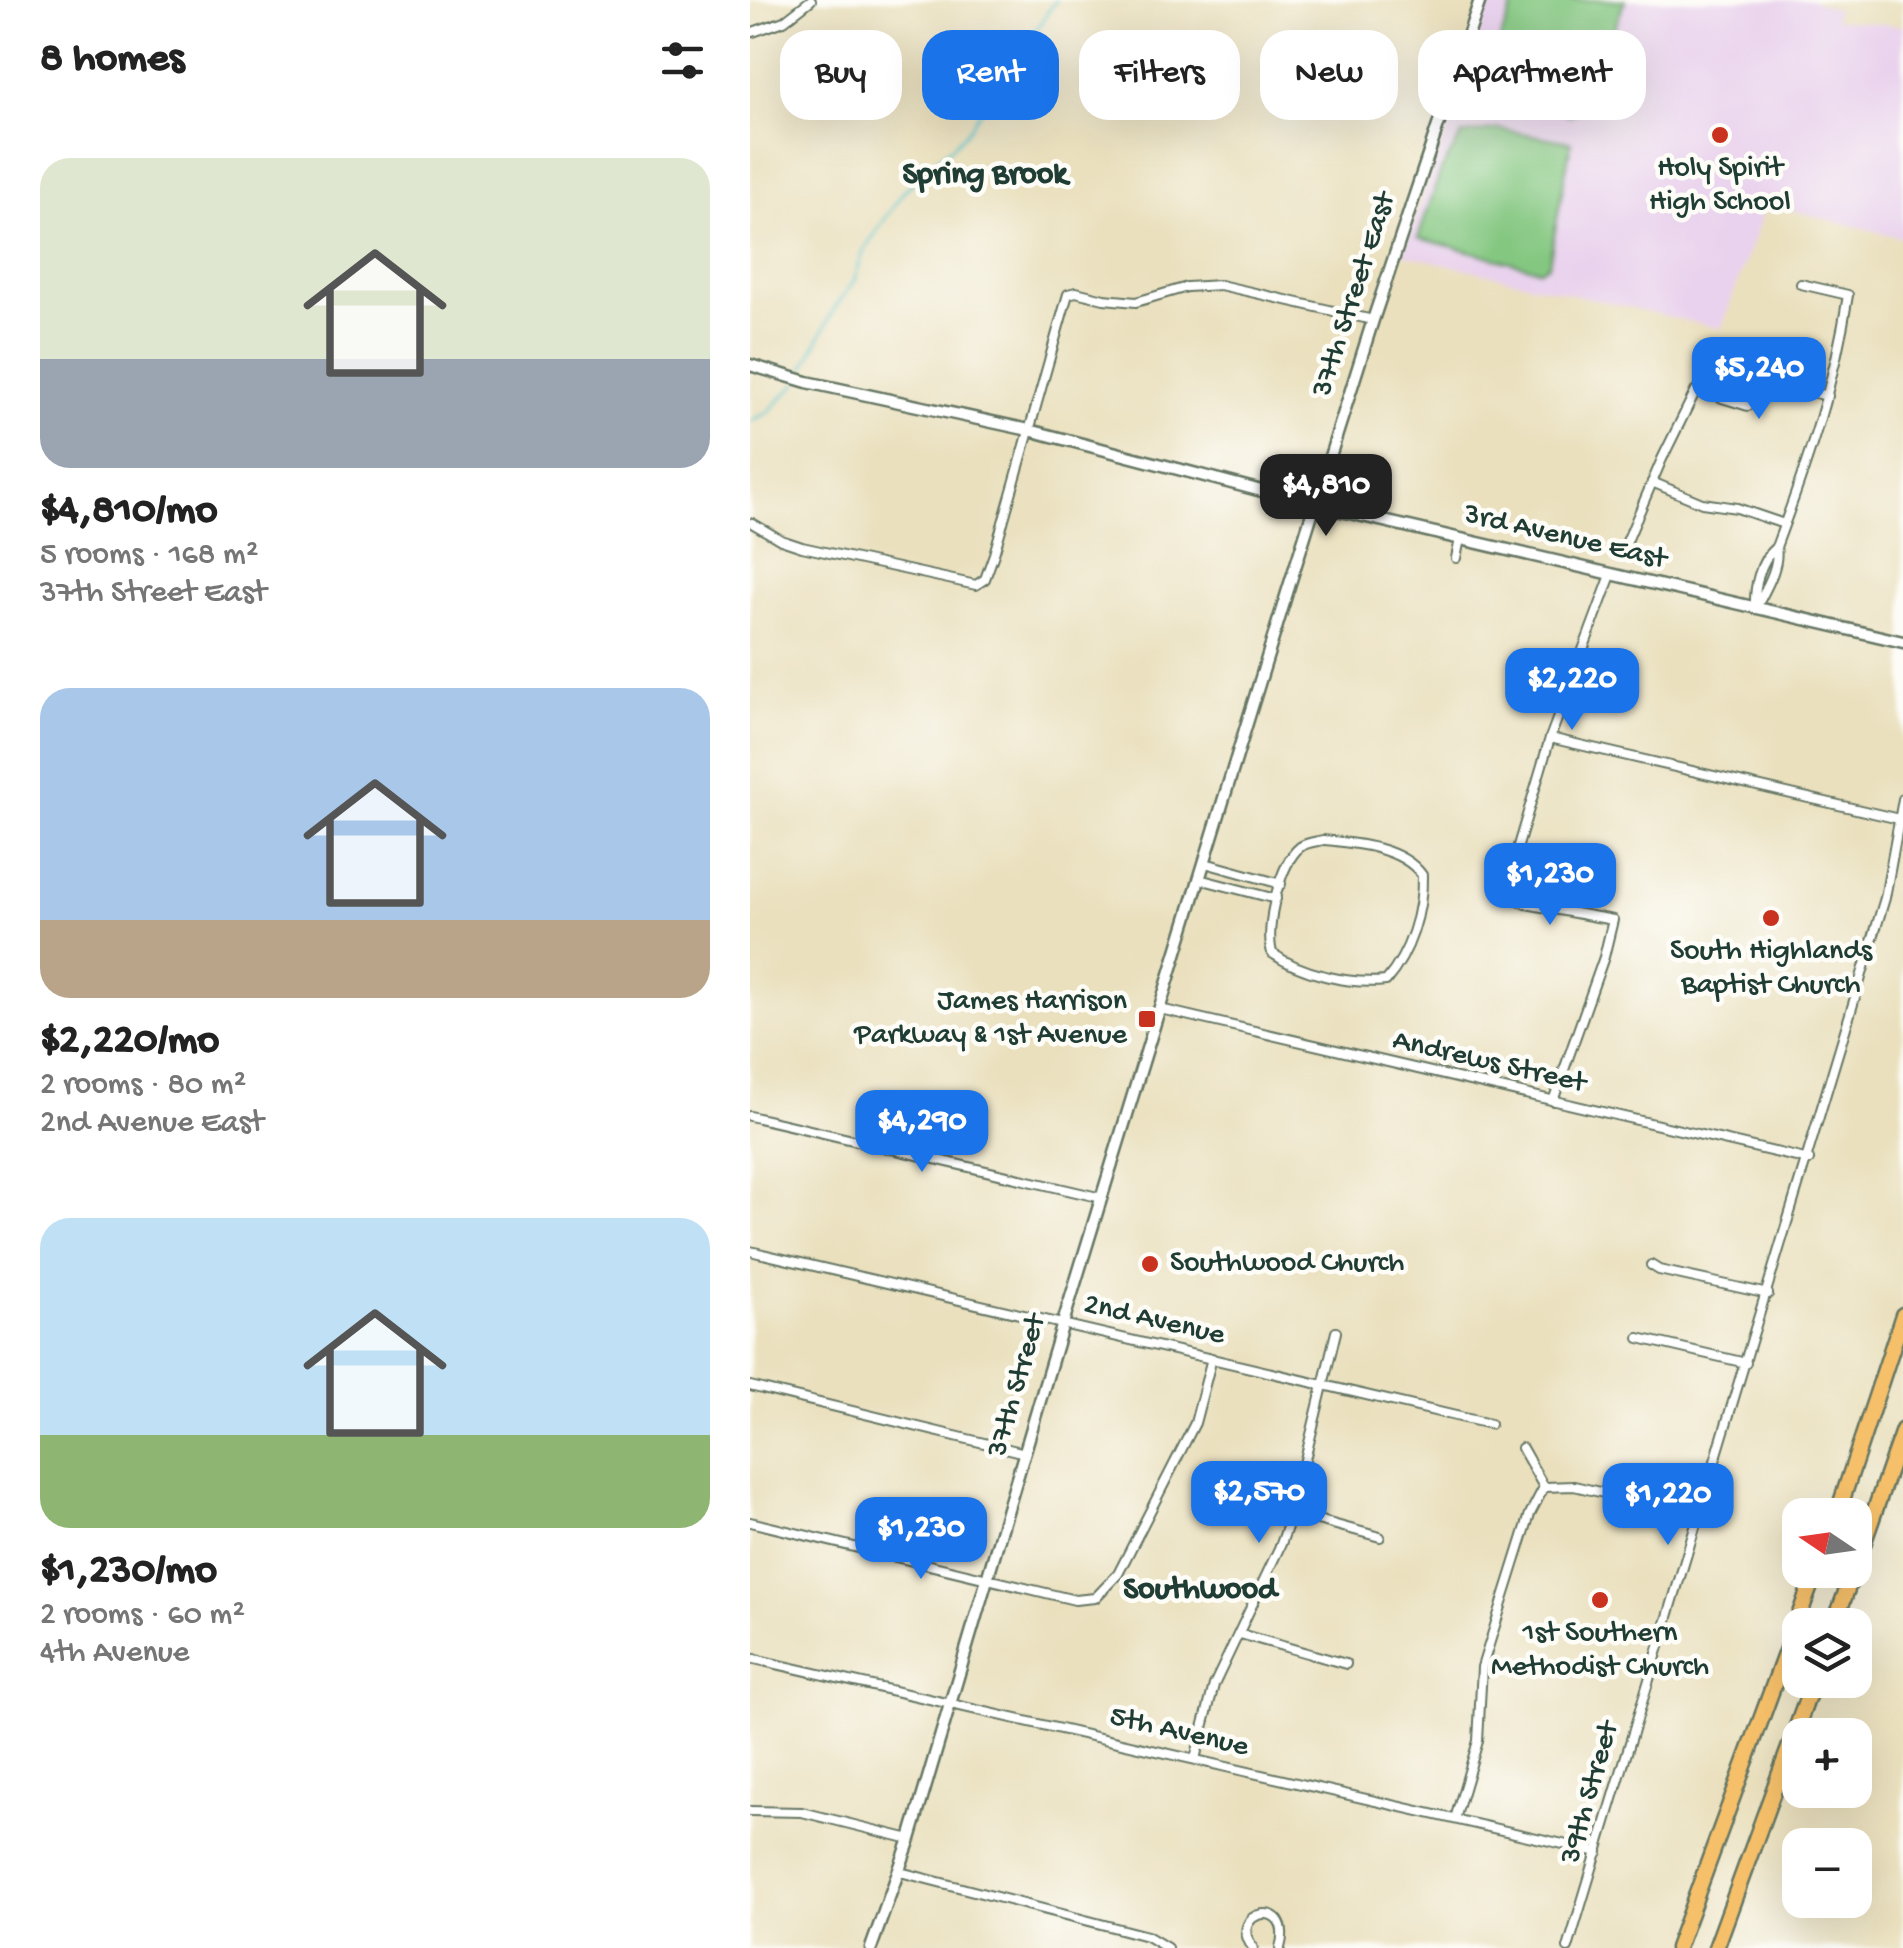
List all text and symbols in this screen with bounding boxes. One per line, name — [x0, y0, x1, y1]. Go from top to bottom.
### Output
chip: Buy — [780, 30, 902, 120]
chip: Rent — [922, 30, 1059, 120]
chip: Filters — [1079, 30, 1240, 120]
chip: New — [1260, 30, 1398, 120]
chip: Apartment — [1418, 30, 1646, 120]
icon: filters — [655, 33, 710, 88]
text: 8 homes — [40, 36, 184, 85]
marker: Holy Spirit High School — [1709, 124, 1731, 146]
place label: Holy Spirit High School — [1649, 152, 1791, 221]
district label: Spring Brook — [902, 157, 1071, 195]
street label: 37th Street East — [1305, 186, 1405, 402]
icon: home — [285, 223, 465, 403]
pin: $5,240 — [1678, 337, 1840, 422]
text: $5,240 — [1714, 350, 1804, 388]
pin: $4,810 — [1245, 454, 1407, 539]
text: $4,810 — [1282, 467, 1370, 505]
text: $4,810/mo — [40, 488, 217, 537]
street label: 3rd Avenue East — [1459, 497, 1672, 579]
text: 5 rooms · 168 m² — [40, 537, 258, 575]
text: 37th Street East — [40, 575, 267, 613]
pin: $2,220 — [1491, 648, 1653, 733]
text: $2,220 — [1527, 661, 1617, 699]
icon: home — [285, 753, 465, 933]
pin: $1,230 — [1469, 843, 1631, 928]
text: $1,230 — [1506, 856, 1594, 894]
marker: South Highlands Baptist Church — [1760, 907, 1782, 929]
place label: South Highlands Baptist Church — [1670, 935, 1873, 1004]
place label: James Harrison Parkway & 1st Avenue — [853, 985, 1128, 1054]
marker: James Harrison Parkway & 1st Avenue — [1136, 1008, 1158, 1030]
text: $2,220/mo — [40, 1018, 219, 1067]
street label: Andrews Street — [1389, 1024, 1592, 1103]
text: 2 rooms · 80 m² — [40, 1067, 246, 1105]
pin: $4,290 — [841, 1090, 1003, 1175]
text: $4,290 — [877, 1103, 967, 1141]
text: 2nd Avenue East — [40, 1105, 264, 1143]
place label: Southwood Church — [1170, 1247, 1404, 1282]
marker: Southwood Church — [1139, 1253, 1161, 1275]
icon: home — [285, 1283, 465, 1463]
street label: 2nd Avenue — [1080, 1288, 1229, 1354]
street label: 37th Street — [981, 1308, 1056, 1462]
pin: $2,570 — [1178, 1461, 1340, 1546]
pin: $1,220 — [1587, 1463, 1749, 1548]
text: $2,570 — [1213, 1474, 1305, 1512]
text: $1,220 — [1625, 1476, 1711, 1514]
pin: $1,230 — [840, 1497, 1002, 1582]
north arrow — [1782, 1498, 1872, 1588]
map controls — [1782, 1498, 1872, 1918]
text: $1,230 — [877, 1510, 965, 1548]
text: $1,230/mo — [40, 1548, 217, 1597]
district label: Southwood — [1123, 1572, 1280, 1610]
marker: 1st Southern Methodist Church — [1589, 1589, 1611, 1611]
text: 2 rooms · 60 m² — [40, 1597, 245, 1635]
button: layers — [1782, 1608, 1872, 1698]
place label: 1st Southern Methodist Church — [1491, 1617, 1709, 1686]
text: 4th Avenue — [40, 1635, 189, 1673]
street label: 5th Avenue — [1106, 1700, 1252, 1766]
street label: 39th Street — [1554, 1715, 1629, 1869]
button: + — [1782, 1718, 1872, 1808]
button: − — [1782, 1828, 1872, 1918]

